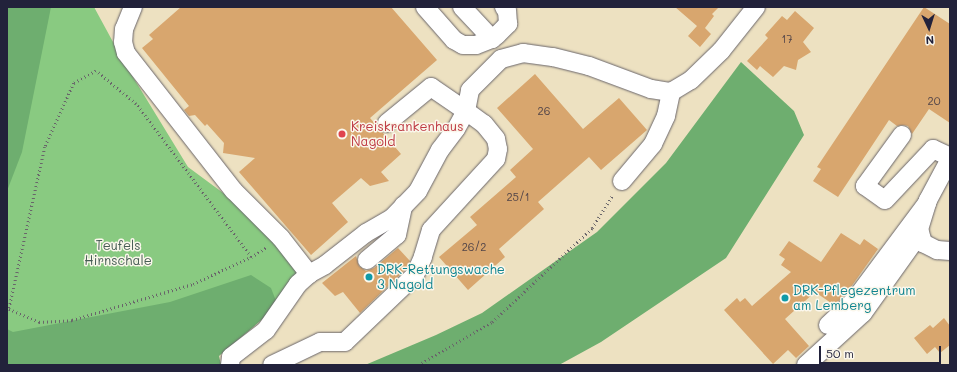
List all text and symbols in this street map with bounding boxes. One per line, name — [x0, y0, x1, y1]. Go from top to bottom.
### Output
north arrow — [909, 8, 949, 48]
house number: 17 — [781, 32, 793, 46]
text: N — [925, 33, 935, 48]
house number: 20 — [928, 94, 940, 108]
house number: 26 — [538, 104, 550, 118]
place label: Kreiskrankenhaus Nagold — [351, 119, 464, 150]
marker: Kreiskrankenhaus Nagold — [336, 128, 348, 140]
house number: 25/1 — [506, 190, 530, 204]
park label: Teufels Hirnschale — [84, 238, 152, 269]
house number: 26/2 — [462, 240, 486, 254]
place label: DRK-Rettungswache 3 Nagold — [377, 262, 505, 293]
marker: DRK-Rettungswache 3 Nagold — [364, 272, 374, 282]
place label: DRK-Pflegezentrum am Lemberg — [793, 283, 916, 314]
marker: DRK-Pflegezentrum am Lemberg — [780, 293, 790, 303]
scale bar — [821, 338, 943, 364]
text: 50 m — [826, 345, 854, 361]

